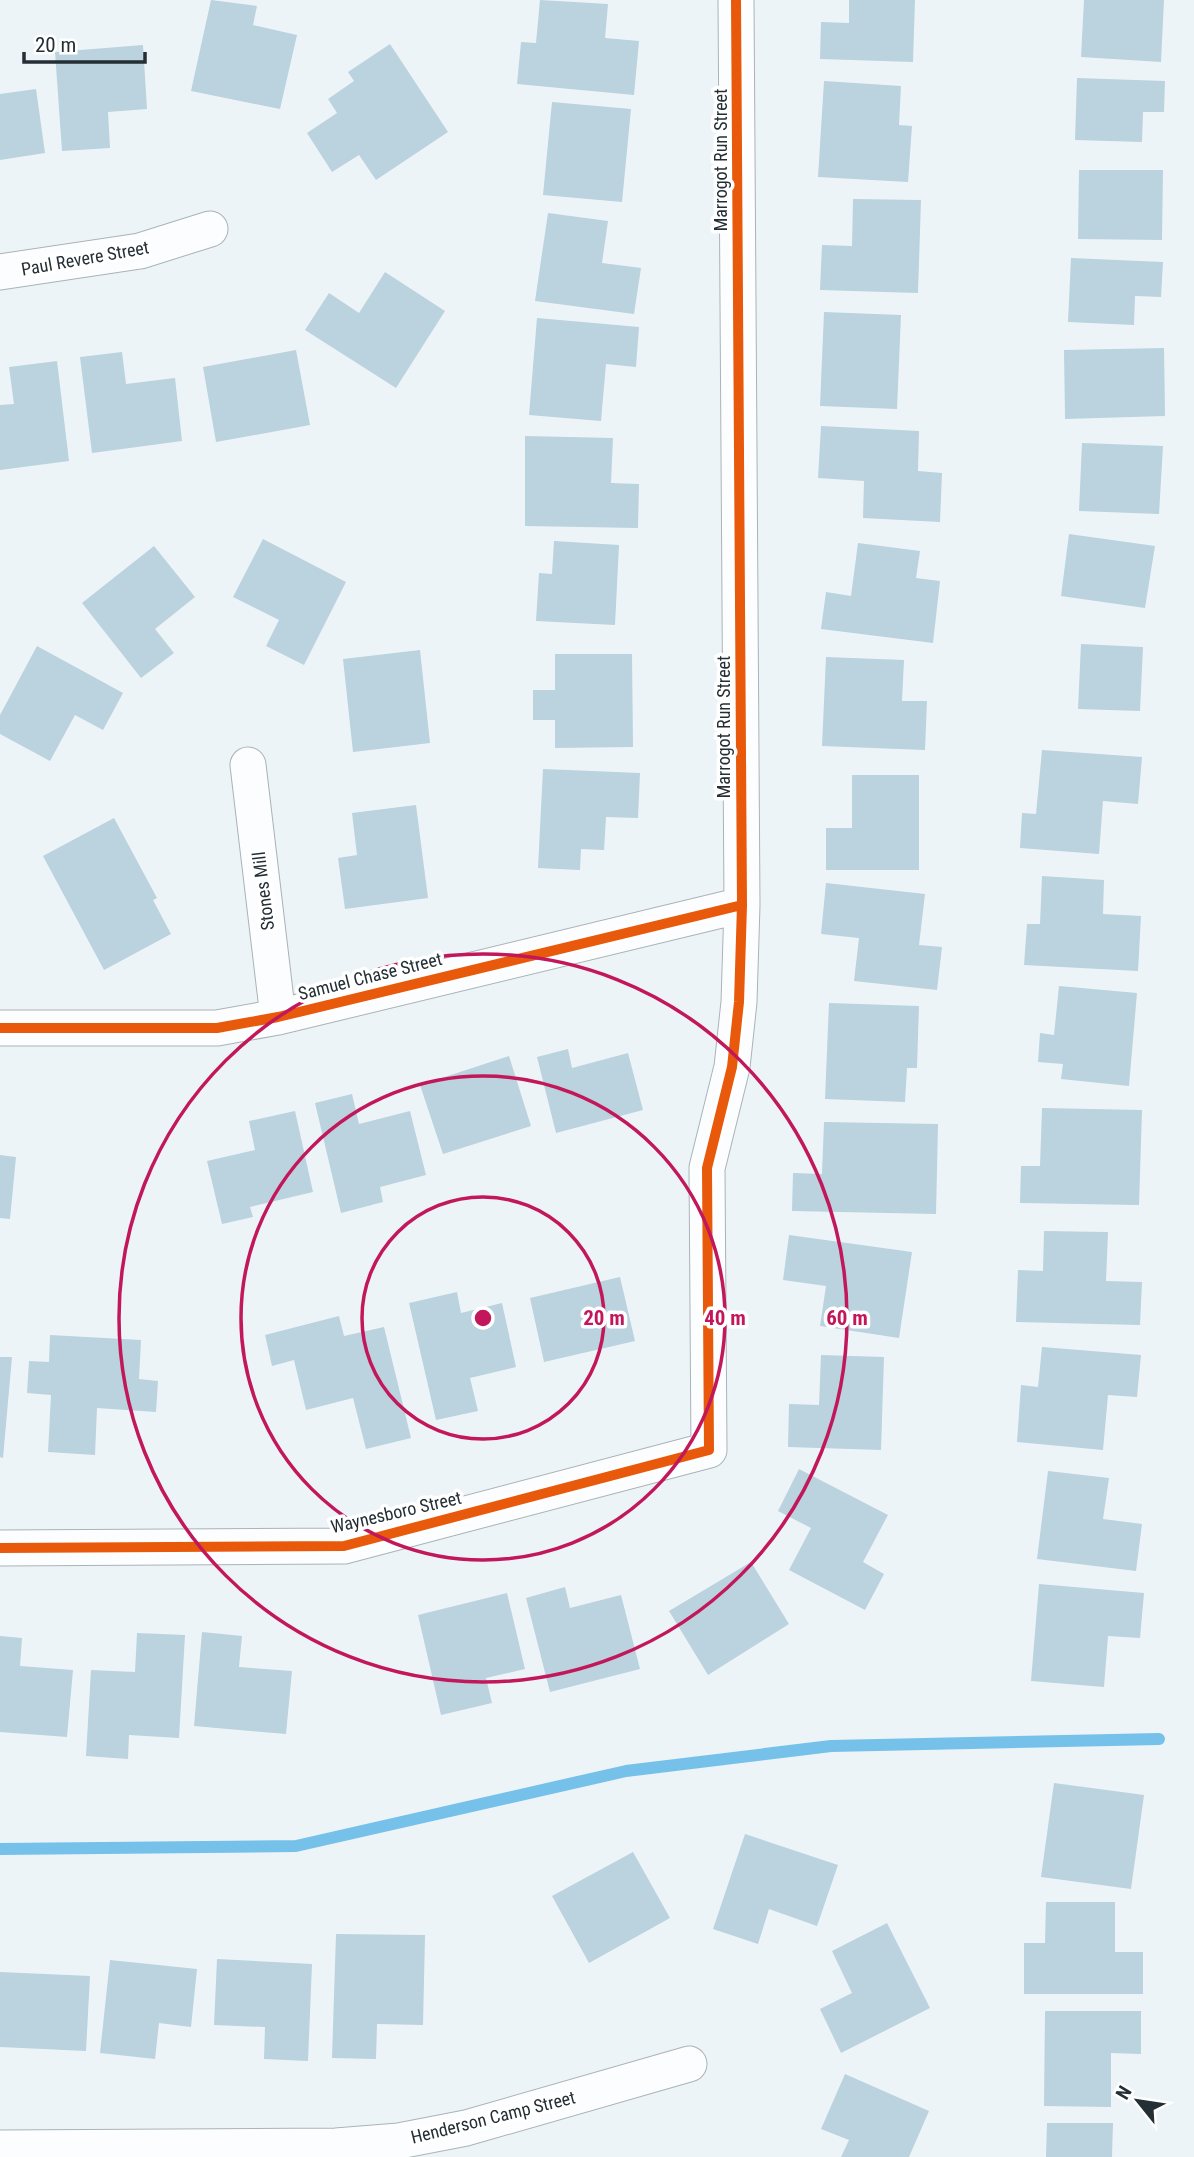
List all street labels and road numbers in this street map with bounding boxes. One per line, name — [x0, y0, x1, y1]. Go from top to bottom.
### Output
street label: Marrogot Run Street — [710, 89, 731, 231]
street label: Paul Revere Street — [19, 236, 151, 280]
street label: Marrogot Run Street — [713, 656, 734, 798]
street label: Stones Mill — [248, 851, 278, 931]
street label: Samuel Chase Street — [296, 948, 444, 1004]
street label: Waynesboro Street — [329, 1487, 463, 1537]
street label: Henderson Camp Street — [409, 2086, 577, 2148]

